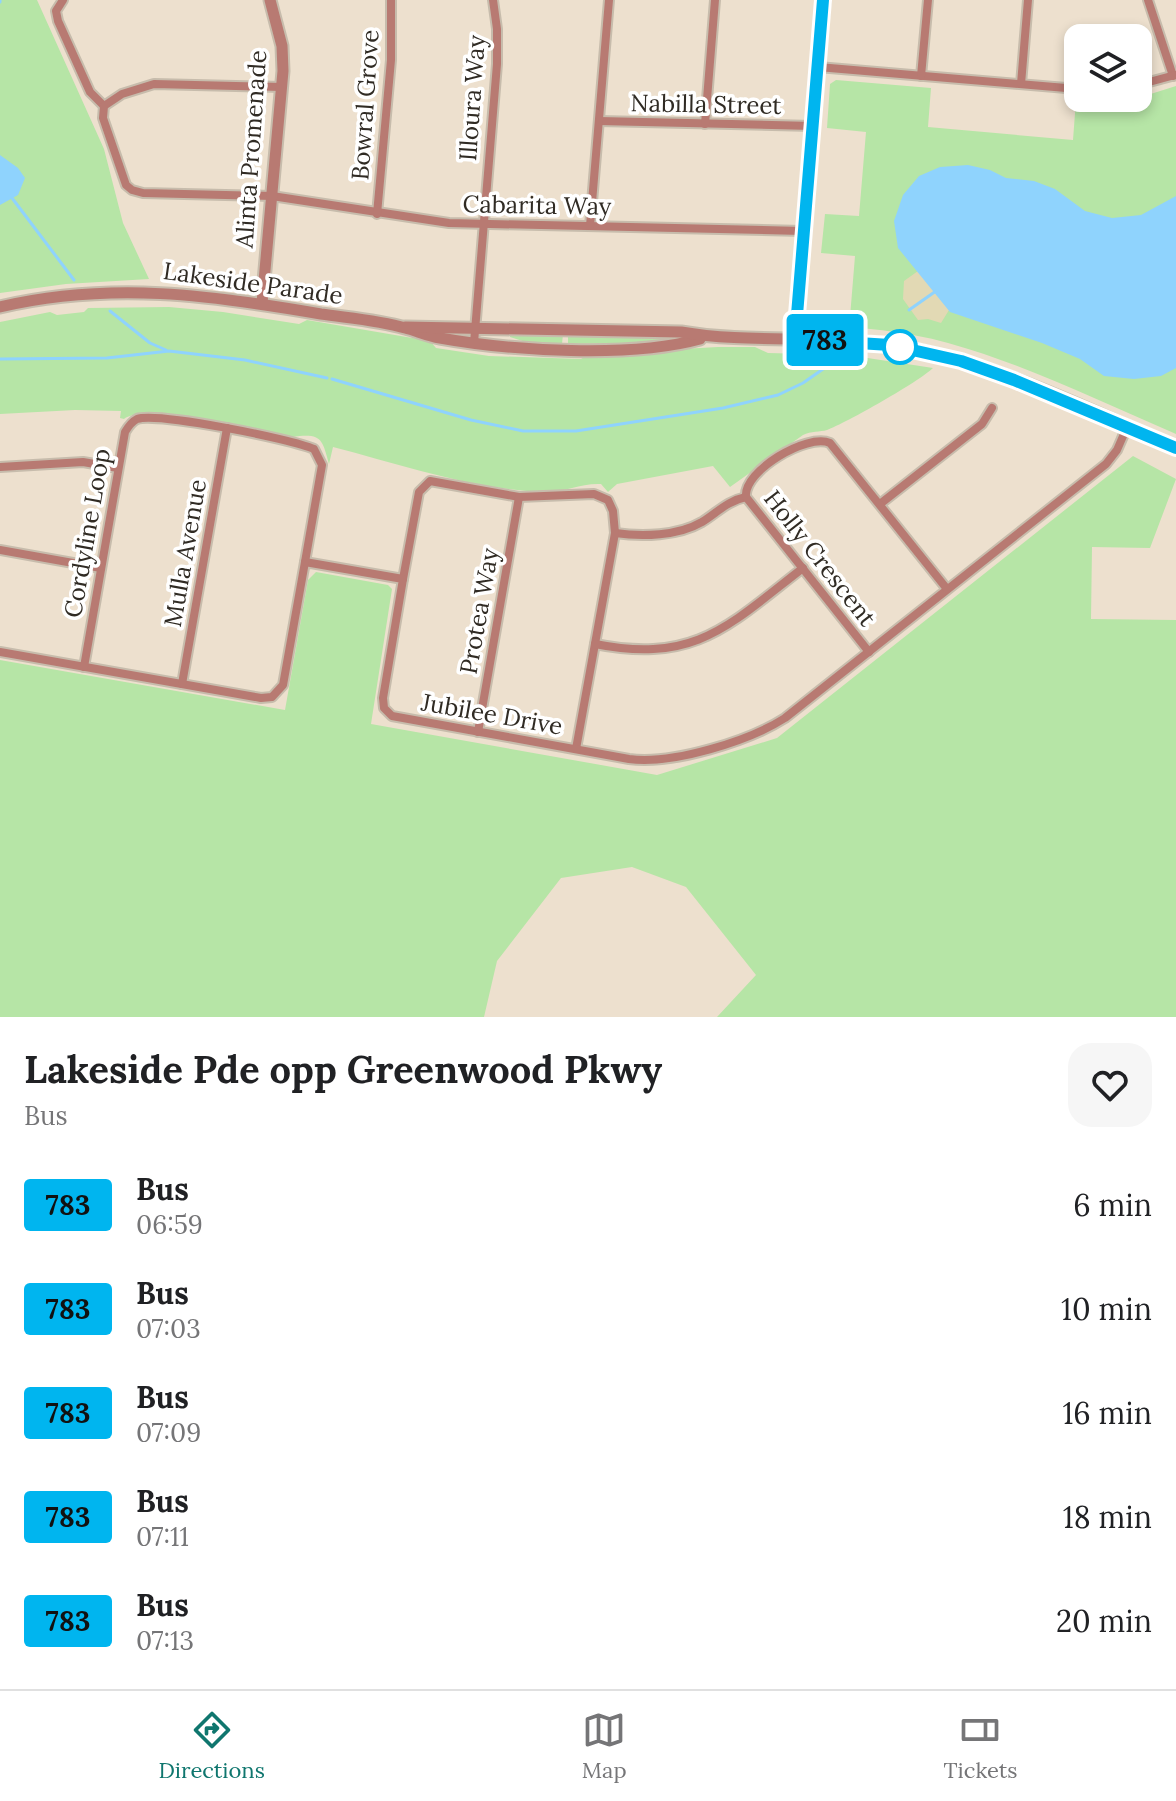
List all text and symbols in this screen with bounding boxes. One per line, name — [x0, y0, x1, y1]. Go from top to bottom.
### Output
map controls — [1064, 24, 1152, 112]
button: layers — [1064, 24, 1152, 112]
street label: Bowral Grove — [344, 29, 386, 181]
street label: Illoura Way — [452, 34, 492, 162]
street label: Alinta Promenade — [229, 49, 273, 250]
street label: Nabilla Street — [630, 87, 782, 121]
street label: Cabarita Way — [462, 188, 612, 222]
street label: Lakeside Parade — [161, 255, 345, 311]
line badge: 783 — [779, 314, 871, 366]
text: 783 — [803, 322, 847, 358]
unlabelled marker — [883, 330, 917, 364]
street label: Cordyline Loop — [57, 446, 117, 620]
street label: Mulla Avenue — [157, 477, 213, 629]
street label: Holly Crescent — [757, 484, 883, 633]
street label: Protea Way — [453, 545, 505, 676]
street label: Jubilee Drive — [418, 686, 565, 742]
button: heart — [1068, 1043, 1152, 1127]
text: Lakeside Pde opp Greenwood Pkwy — [24, 1045, 662, 1093]
text: Bus — [24, 1099, 68, 1132]
text: Bus — [136, 1170, 189, 1208]
text: 6 min — [1073, 1186, 1152, 1224]
text: 783 — [46, 1187, 90, 1223]
text: 06:59 — [136, 1208, 203, 1241]
text: Bus — [136, 1274, 189, 1312]
text: 10 min — [1061, 1290, 1152, 1328]
text: 783 — [46, 1291, 90, 1327]
text: 07:03 — [136, 1312, 201, 1345]
text: Bus — [136, 1378, 189, 1416]
text: 16 min — [1062, 1394, 1152, 1432]
text: 783 — [46, 1395, 90, 1431]
text: 07:09 — [136, 1416, 201, 1449]
text: Bus — [136, 1482, 189, 1520]
text: 18 min — [1063, 1498, 1152, 1536]
text: 783 — [46, 1499, 90, 1535]
text: 07:11 — [136, 1520, 189, 1553]
text: Bus — [136, 1586, 189, 1624]
text: 20 min — [1056, 1602, 1152, 1640]
text: 783 — [46, 1603, 90, 1639]
text: 07:13 — [136, 1624, 194, 1657]
tab: Directions — [158, 1708, 265, 1784]
tab: Map — [582, 1708, 627, 1784]
tab: Tickets — [943, 1708, 1018, 1784]

